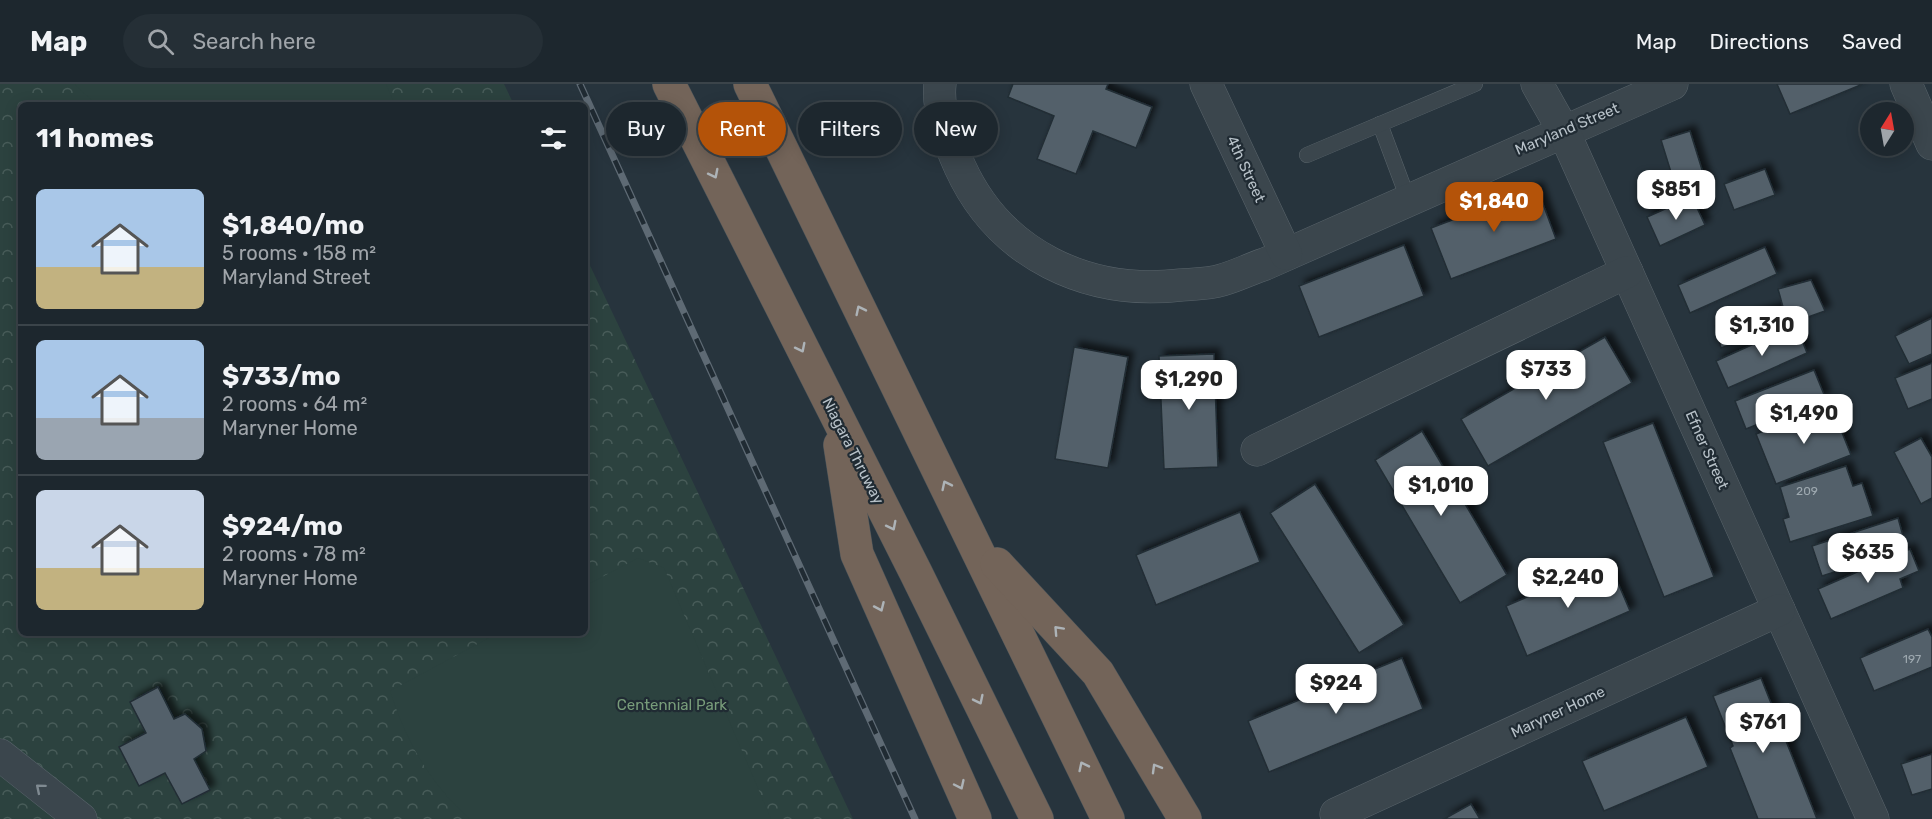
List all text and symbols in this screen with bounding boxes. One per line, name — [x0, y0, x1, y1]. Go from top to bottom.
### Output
search box — [123, 14, 543, 68]
text: Map — [30, 25, 87, 58]
icon: search — [144, 25, 177, 58]
text: Search here — [192, 28, 316, 55]
text: Map — [1636, 29, 1677, 54]
text: Directions — [1710, 29, 1809, 54]
text: Saved — [1842, 29, 1902, 54]
street label: Maryland Street — [1512, 99, 1622, 159]
chip: Buy — [606, 102, 686, 156]
chip: Rent — [698, 102, 786, 156]
chip: Filters — [798, 102, 902, 156]
chip: New — [914, 102, 998, 156]
north arrow — [1860, 102, 1914, 156]
map controls — [1860, 102, 1914, 156]
icon: filters — [537, 122, 570, 155]
text: 11 homes — [36, 123, 154, 154]
street label: 4th Street — [1223, 133, 1269, 205]
one-way arrow — [706, 168, 718, 179]
pin: $851 — [1640, 170, 1712, 221]
text: $851 — [1651, 177, 1701, 201]
pin: $1,840 — [1445, 182, 1543, 233]
text: $1,840 — [1459, 189, 1529, 213]
text: $1,840/mo — [222, 210, 364, 241]
icon: home — [84, 213, 156, 285]
text: 5 rooms · 158 m² — [222, 241, 376, 265]
text: Maryland Street — [222, 265, 370, 289]
one-way arrow — [856, 305, 868, 316]
pin: $1,310 — [1713, 306, 1811, 357]
text: $1,310 — [1729, 313, 1795, 337]
one-way arrow — [794, 342, 805, 353]
pin: $733 — [1510, 350, 1582, 401]
text: $733 — [1520, 357, 1572, 381]
pin: $1,290 — [1140, 360, 1238, 411]
text: $733/mo — [222, 361, 341, 392]
icon: home — [84, 364, 156, 436]
text: $1,290 — [1155, 367, 1223, 391]
text: 2 rooms · 64 m² — [222, 392, 367, 416]
pin: $1,490 — [1755, 394, 1853, 445]
street label: Niagara Thruway — [818, 395, 888, 507]
text: $1,490 — [1770, 401, 1838, 425]
street label: Efner Street — [1682, 408, 1732, 492]
text: Maryner Home — [222, 416, 358, 440]
pin: $1,010 — [1392, 466, 1490, 517]
text: $1,010 — [1408, 473, 1474, 497]
one-way arrow — [942, 480, 954, 491]
house number: 209 — [1796, 484, 1818, 498]
text: $924/mo — [222, 511, 343, 542]
icon: home — [84, 514, 156, 586]
one-way arrow — [885, 520, 896, 530]
pin: $635 — [1832, 533, 1904, 584]
text: $635 — [1842, 540, 1894, 564]
text: 2 rooms · 78 m² — [222, 542, 366, 566]
pin: $2,240 — [1519, 558, 1617, 609]
text: $2,240 — [1532, 565, 1604, 589]
text: Maryner Home — [222, 566, 358, 590]
one-way arrow — [873, 601, 885, 612]
one-way arrow — [1055, 627, 1066, 638]
house number: 197 — [1903, 652, 1921, 666]
pin: $924 — [1300, 664, 1372, 715]
text: $924 — [1310, 671, 1362, 695]
street label: Maryner Home — [1508, 682, 1608, 742]
one-way arrow — [971, 694, 983, 705]
park label: Centennial Park — [617, 696, 727, 714]
pin: $761 — [1727, 703, 1799, 754]
text: $761 — [1740, 710, 1786, 734]
one-way arrow — [1079, 762, 1091, 773]
one-way arrow — [1152, 764, 1164, 774]
one-way arrow — [952, 779, 964, 790]
one-way arrow — [36, 784, 47, 795]

